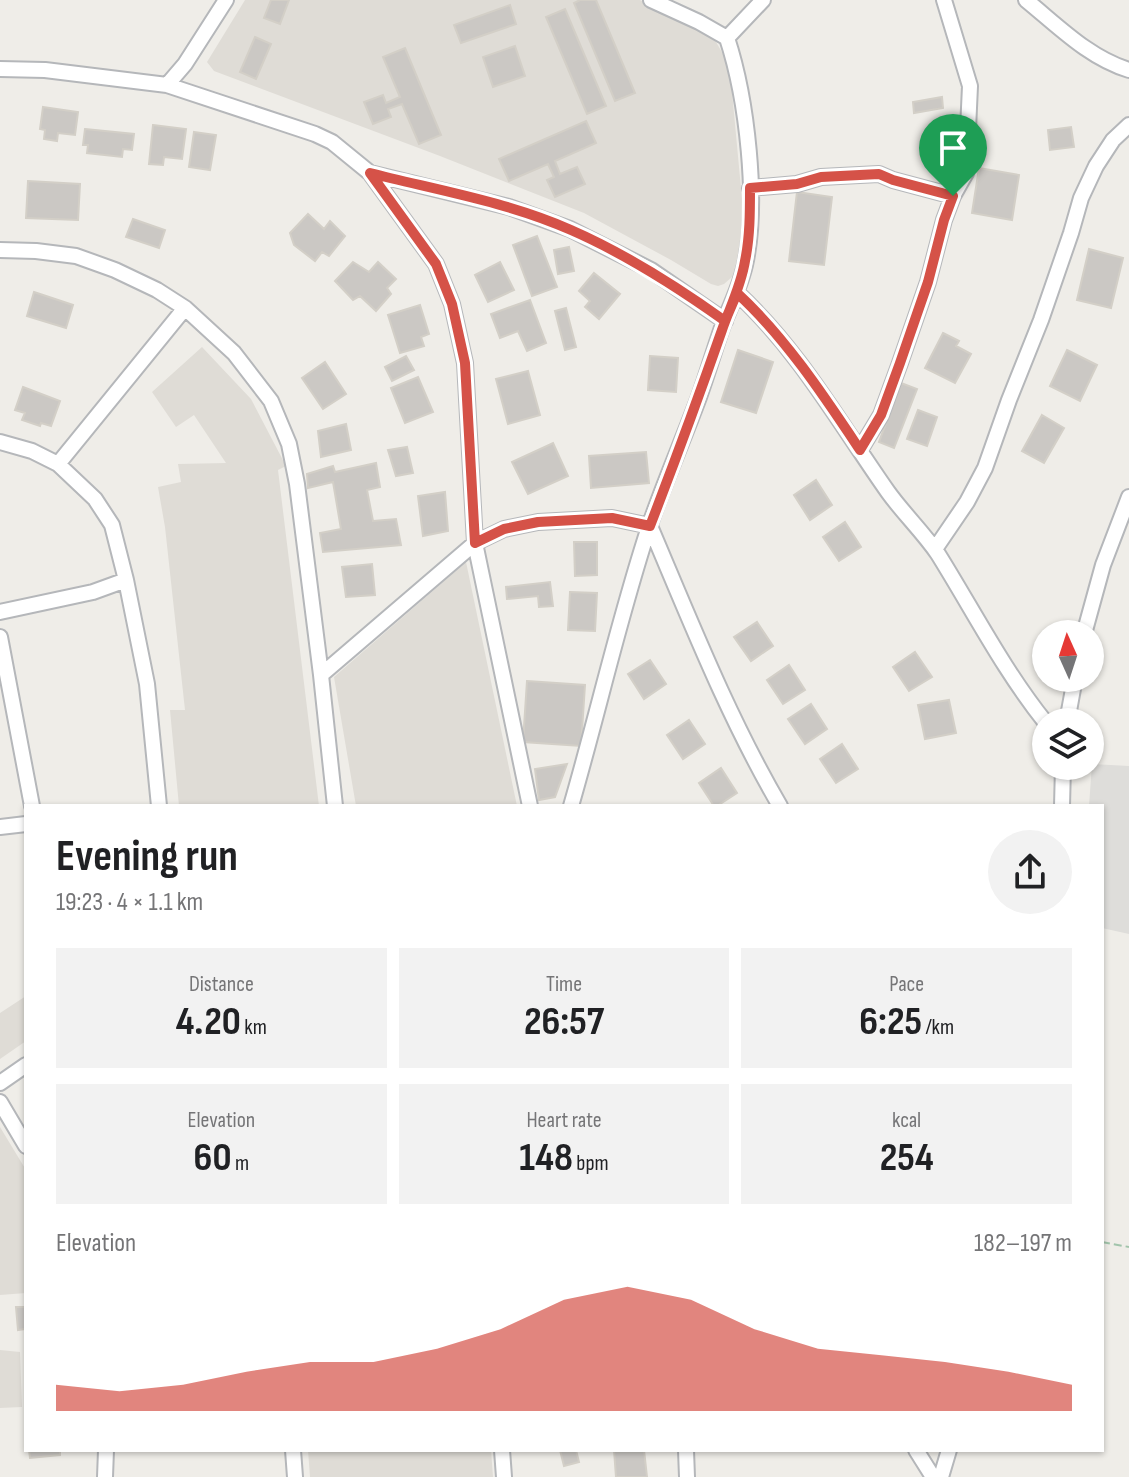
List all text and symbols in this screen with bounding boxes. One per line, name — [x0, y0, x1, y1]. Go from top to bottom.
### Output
pin — [919, 114, 987, 196]
icon: arrive — [931, 126, 975, 170]
north arrow — [1032, 620, 1104, 692]
map controls — [1032, 620, 1104, 780]
button: layers — [1032, 708, 1104, 780]
text: Evening run — [56, 830, 238, 883]
button: share — [988, 830, 1072, 914]
text: 19:23 · 4 × 1.1 km — [56, 887, 203, 918]
text: Distance — [189, 971, 254, 998]
text: Time — [546, 971, 582, 998]
text: Pace — [889, 971, 924, 998]
text: 4.20 — [176, 998, 241, 1046]
text: 26:57 — [524, 998, 604, 1046]
text: 6:25 — [859, 998, 922, 1046]
text: km — [241, 1014, 267, 1041]
text: /km — [922, 1014, 954, 1041]
text: Elevation — [187, 1107, 255, 1134]
text: Heart rate — [526, 1107, 602, 1134]
text: kcal — [892, 1107, 921, 1134]
text: 60 — [194, 1134, 231, 1182]
text: 148 — [519, 1134, 573, 1182]
text: 254 — [880, 1134, 934, 1182]
text: m — [231, 1150, 249, 1177]
text: bpm — [573, 1150, 609, 1177]
text: Elevation — [56, 1228, 136, 1259]
text: 182–197 m — [974, 1228, 1072, 1259]

